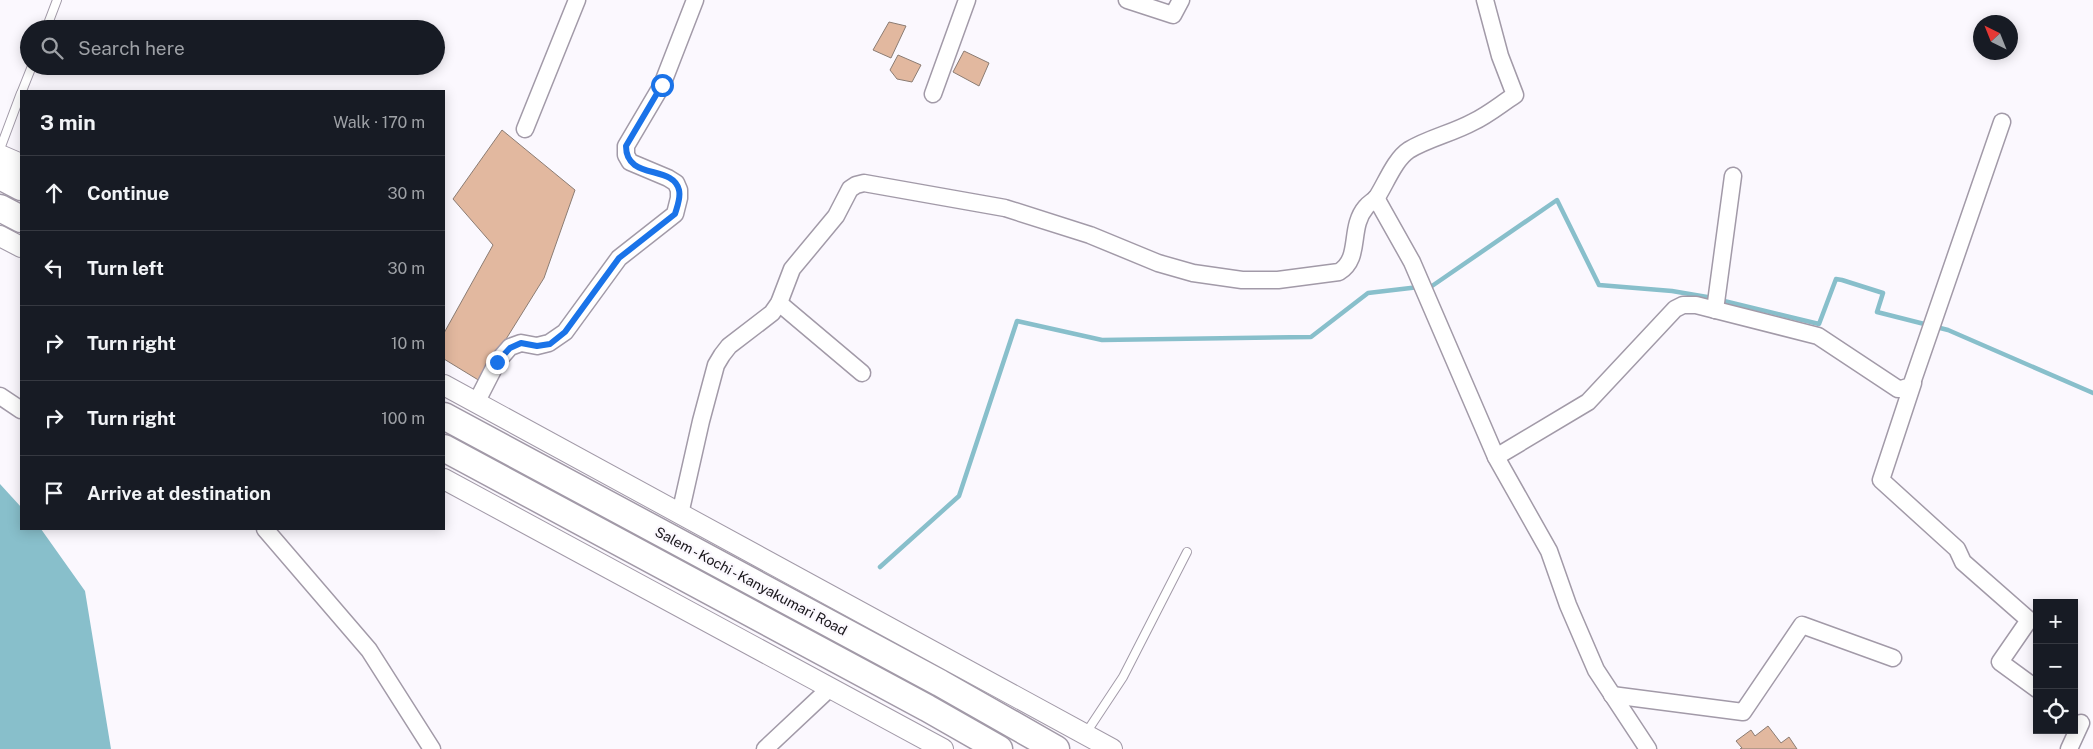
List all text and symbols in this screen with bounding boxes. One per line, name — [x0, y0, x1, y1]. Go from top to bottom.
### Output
north arrow — [1973, 15, 2018, 60]
search box — [20, 20, 445, 75]
icon: search — [38, 34, 66, 62]
text: Search here — [78, 37, 185, 59]
route start — [651, 74, 674, 97]
text: 3 min — [40, 110, 96, 135]
text: Walk · 170 m — [333, 113, 425, 132]
icon: ahead — [40, 179, 68, 207]
text: Continue — [87, 182, 169, 204]
text: 30 m — [388, 184, 425, 203]
icon: left — [40, 254, 68, 282]
text: Turn left — [87, 257, 164, 279]
text: 30 m — [388, 259, 425, 278]
icon: right — [40, 329, 68, 357]
text: Turn right — [87, 332, 176, 354]
text: 10 m — [391, 334, 425, 353]
route end — [486, 351, 509, 374]
icon: right — [40, 404, 68, 432]
text: Turn right — [87, 407, 176, 429]
text: 100 m — [381, 409, 425, 428]
icon: arrive — [40, 479, 68, 507]
text: Arrive at destination — [87, 482, 271, 504]
street label: Salem - Kochi - Kanyakumari Road — [652, 523, 850, 639]
map controls — [2033, 599, 2078, 734]
button: + — [2033, 599, 2078, 644]
button: − — [2033, 644, 2078, 689]
button: locate — [2033, 689, 2078, 734]

